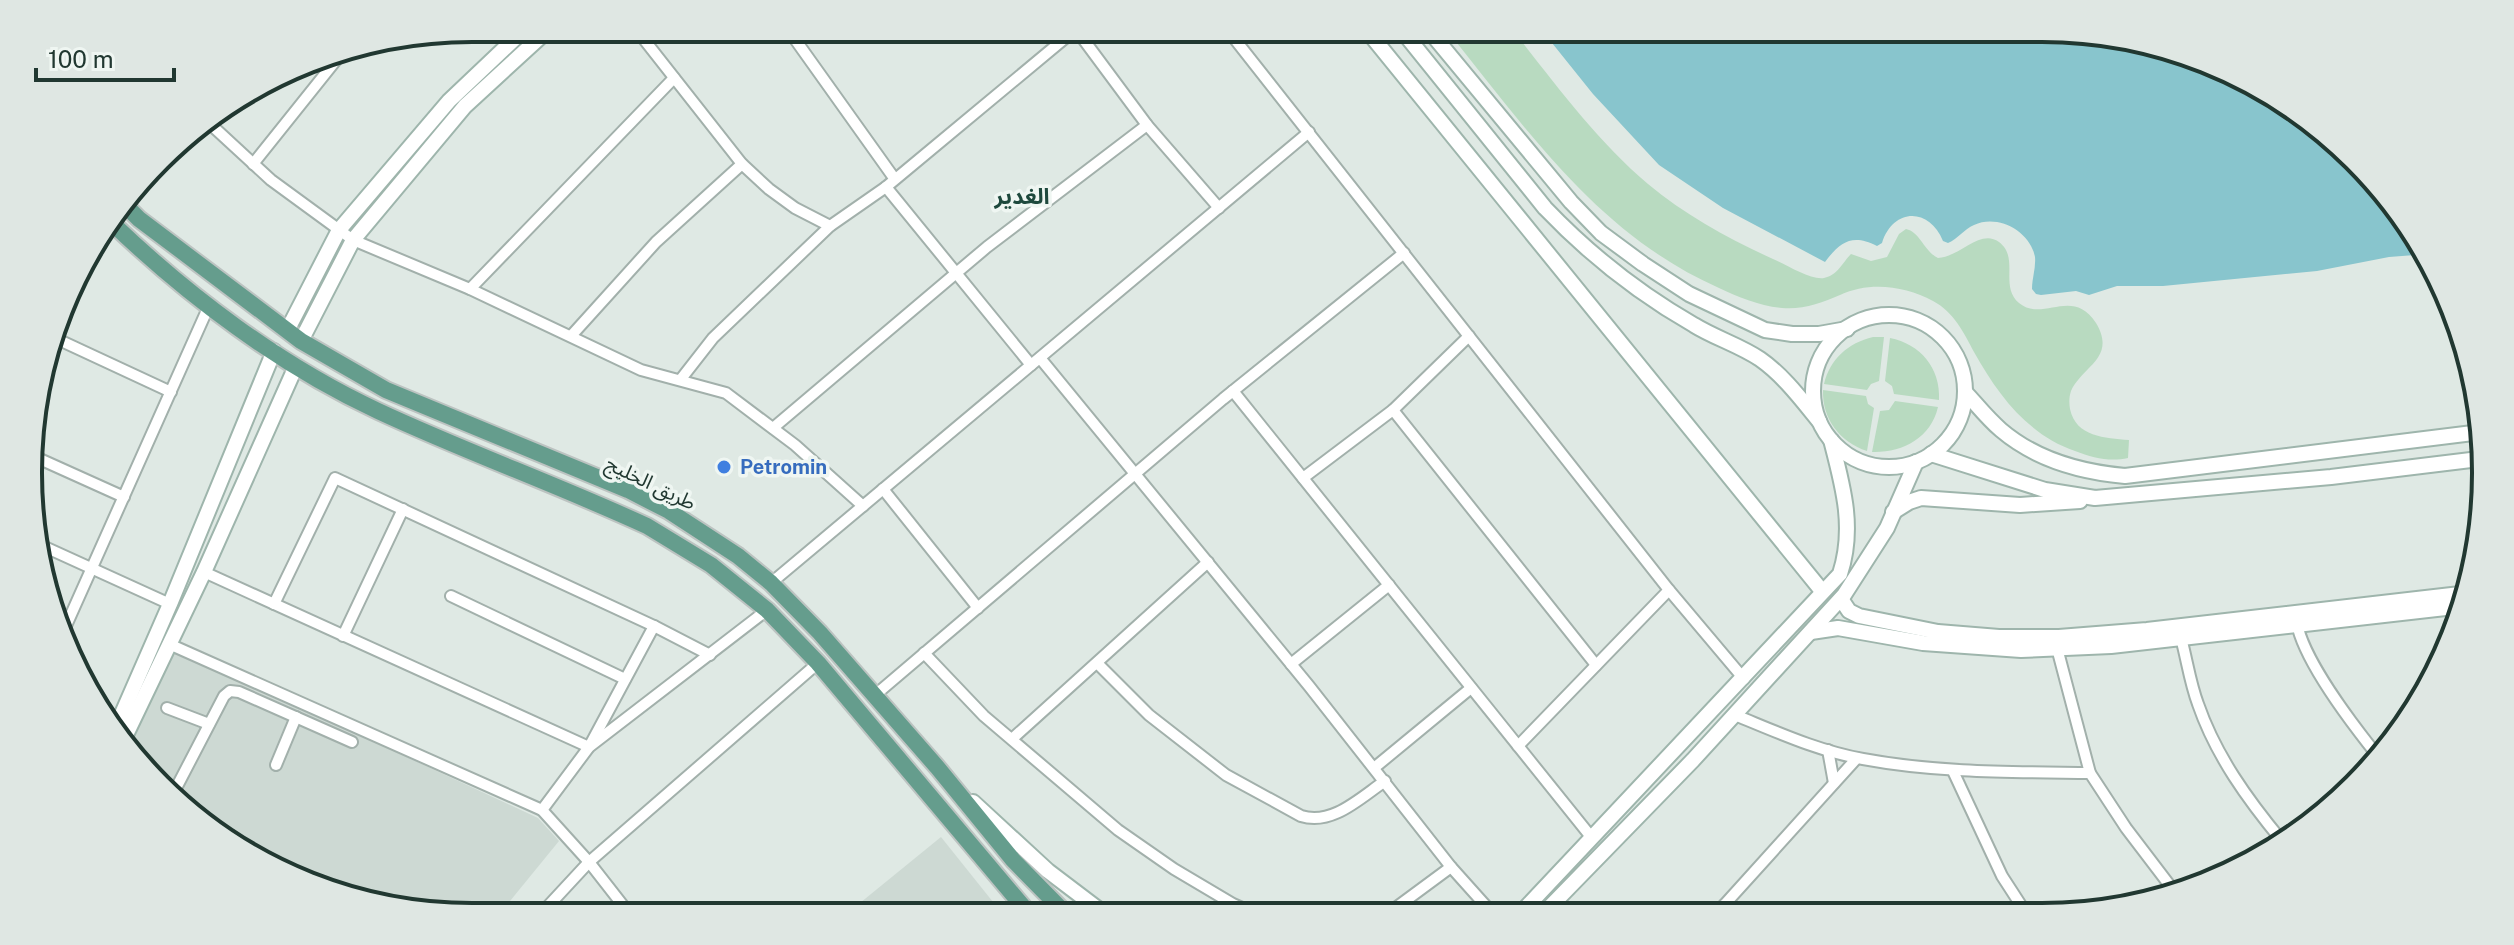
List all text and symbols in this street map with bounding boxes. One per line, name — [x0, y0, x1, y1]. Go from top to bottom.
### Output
scale bar — [36, 32, 174, 82]
text: 100 m — [48, 45, 114, 73]
district label: الغدير — [993, 183, 1050, 209]
street label: طريق الخليج — [601, 451, 700, 518]
place label: Petromin — [740, 455, 827, 479]
marker: Petromin — [715, 458, 733, 476]

